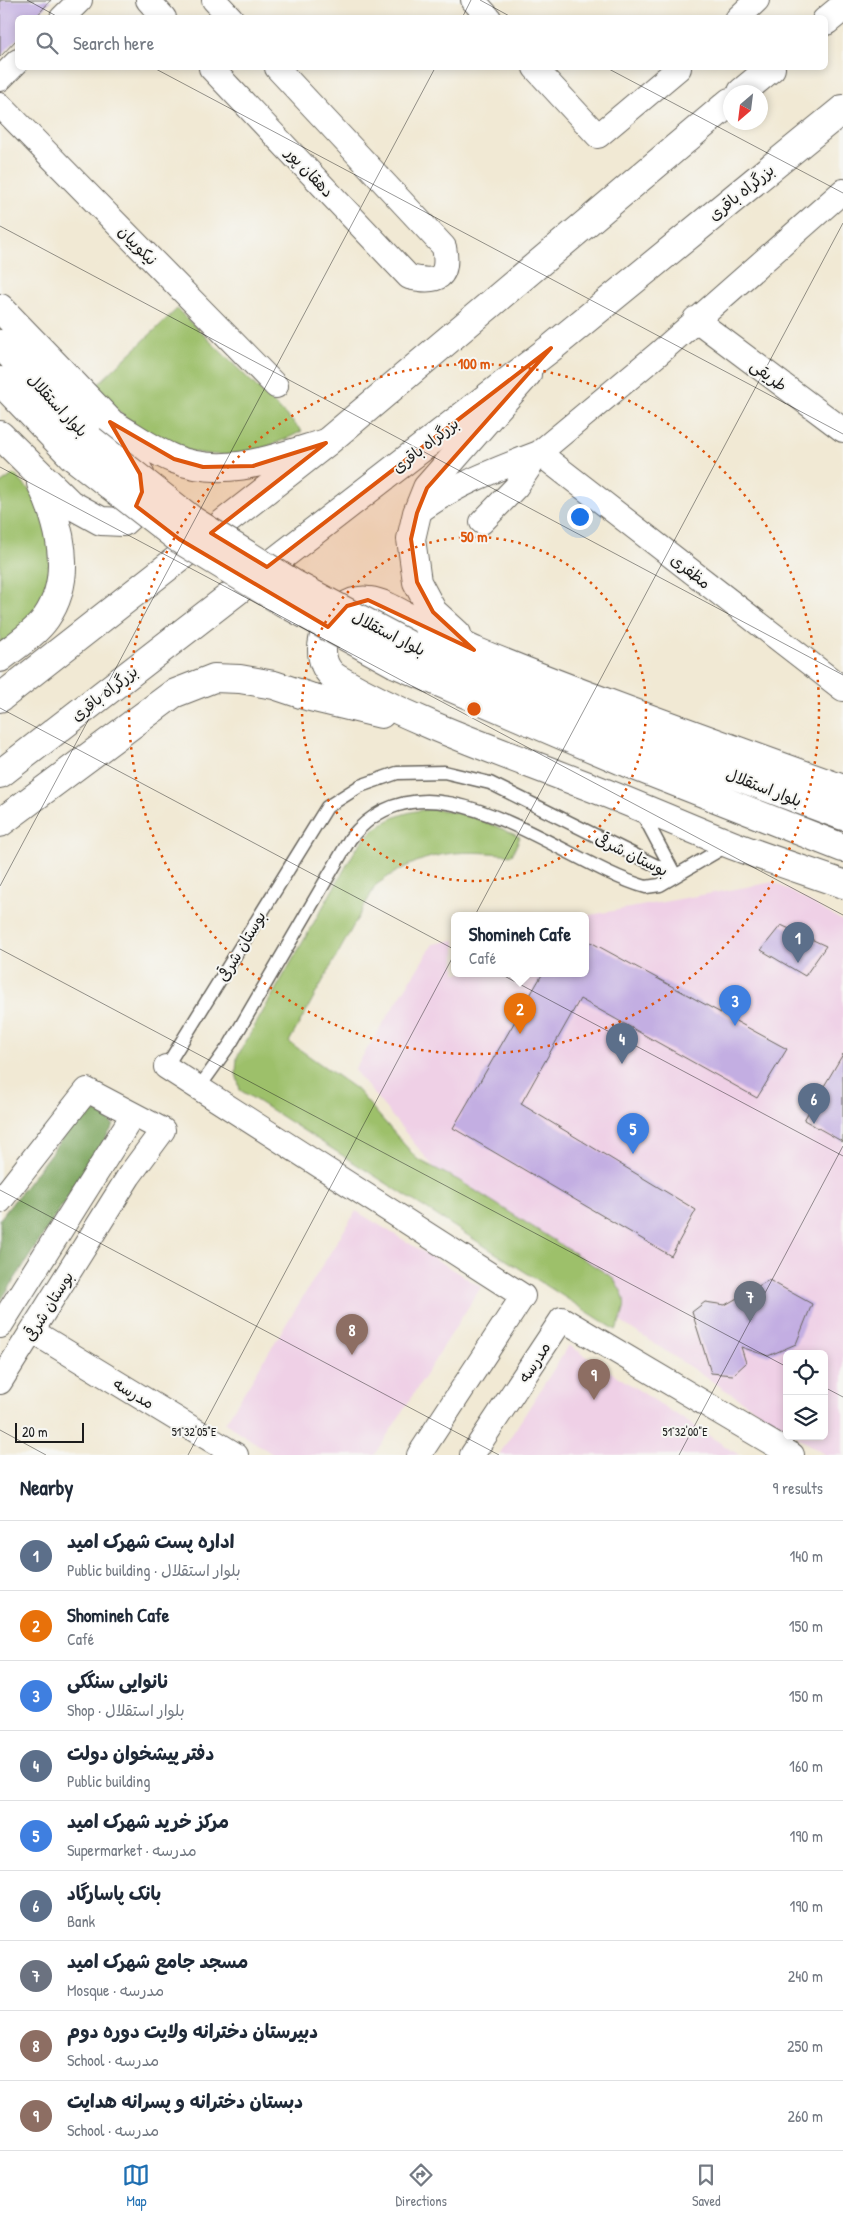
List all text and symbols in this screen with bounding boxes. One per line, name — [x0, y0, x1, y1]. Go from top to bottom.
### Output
search box — [15, 15, 828, 70]
icon: search — [33, 29, 61, 57]
text: Search here — [73, 30, 154, 56]
north arrow — [723, 85, 768, 130]
street label: دهقان پور — [280, 141, 339, 202]
street label: بزرگراه باقری — [703, 159, 779, 225]
street label: نیکوییان — [114, 220, 162, 270]
text: 100 m — [458, 353, 490, 374]
street label: طریقی — [746, 354, 792, 396]
street label: بلوار استقلال — [23, 368, 93, 442]
street label: بزرگراه باقری — [387, 412, 463, 478]
your location — [567, 504, 593, 530]
text: 50 m — [461, 526, 487, 547]
street label: مظفری — [666, 548, 716, 594]
street label: بلوار استقلال — [349, 605, 429, 661]
street label: بزرگراه باقری — [66, 660, 142, 726]
centre of rings — [465, 700, 483, 718]
street label: بلوار استقلال — [723, 762, 805, 812]
street label: بوستان شرقی — [592, 827, 672, 881]
street label: بوستان شرقی — [211, 907, 271, 985]
popup — [451, 912, 589, 977]
text: Shomineh Cafe — [469, 921, 571, 947]
pin: 1 — [782, 922, 814, 963]
text: Café — [469, 947, 496, 969]
pin: 3 — [719, 985, 751, 1026]
pin: 2 — [504, 993, 536, 1034]
pin: 4 — [606, 1023, 638, 1064]
pin: 6 — [798, 1083, 830, 1124]
pin: 5 — [617, 1113, 649, 1154]
street label: بوستان شرقی — [18, 1267, 78, 1345]
pin: 7 — [734, 1281, 766, 1322]
pin: 8 — [336, 1314, 368, 1355]
street label: مدرسه — [513, 1337, 555, 1387]
map controls — [783, 1350, 828, 1440]
button: locate — [783, 1350, 828, 1395]
pin: 9 — [578, 1359, 610, 1400]
street label: مدرسه — [109, 1372, 159, 1414]
button: layers — [783, 1395, 828, 1440]
scale bar — [15, 1420, 84, 1443]
text: 20 m — [22, 1422, 48, 1441]
text: 51°32'05"E — [172, 1423, 217, 1440]
text: 51°32'00"E — [663, 1423, 708, 1440]
text: Nearby — [20, 1473, 73, 1502]
text: 9 results — [772, 1477, 823, 1499]
text: اداره پست شهرک امید — [67, 1528, 234, 1554]
text: 1 — [33, 1545, 39, 1567]
text: 140 m — [789, 1545, 823, 1567]
text: Public building · بلوار استقلال — [67, 1559, 241, 1581]
text: Shomineh Cafe — [67, 1602, 169, 1628]
text: 2 — [32, 1615, 40, 1637]
text: 150 m — [789, 1615, 823, 1637]
text: Café — [67, 1628, 94, 1650]
text: نانوایی سنگکی — [67, 1668, 170, 1694]
text: 3 — [32, 1685, 40, 1707]
text: 150 m — [789, 1685, 823, 1707]
text: Shop · بلوار استقلال — [67, 1699, 185, 1721]
text: دفتر پیشخوان دولت — [67, 1740, 214, 1766]
text: 4 — [33, 1755, 39, 1777]
text: 160 m — [789, 1755, 823, 1777]
text: Public building — [67, 1770, 150, 1792]
text: مرکز خرید شهرک امید — [67, 1808, 229, 1834]
text: 5 — [33, 1825, 39, 1847]
text: 190 m — [790, 1825, 823, 1847]
text: Supermarket · مدرسه — [67, 1839, 197, 1861]
text: بانک پاسارگاد — [67, 1880, 161, 1906]
text: 6 — [33, 1895, 39, 1917]
text: 190 m — [790, 1895, 823, 1917]
text: Bank — [67, 1910, 95, 1932]
text: مسجد جامع شهرک امید — [67, 1948, 248, 1974]
text: 7 — [32, 1965, 40, 1987]
text: 240 m — [788, 1965, 823, 1987]
text: Mosque · مدرسه — [67, 1979, 164, 2001]
text: دبیرستان دخترانه ولایت دوره دوم — [67, 2018, 318, 2044]
text: 8 — [33, 2035, 39, 2057]
text: 250 m — [787, 2035, 823, 2057]
text: School · مدرسه — [67, 2049, 159, 2071]
text: دبستان دخترانه و پسرانه هدایت — [67, 2088, 303, 2114]
text: 9 — [33, 2105, 39, 2127]
text: 260 m — [787, 2105, 823, 2127]
text: School · مدرسه — [67, 2119, 159, 2141]
tab: Map — [122, 2161, 150, 2210]
tab: Directions — [395, 2161, 447, 2210]
tab: Saved — [692, 2161, 721, 2210]

